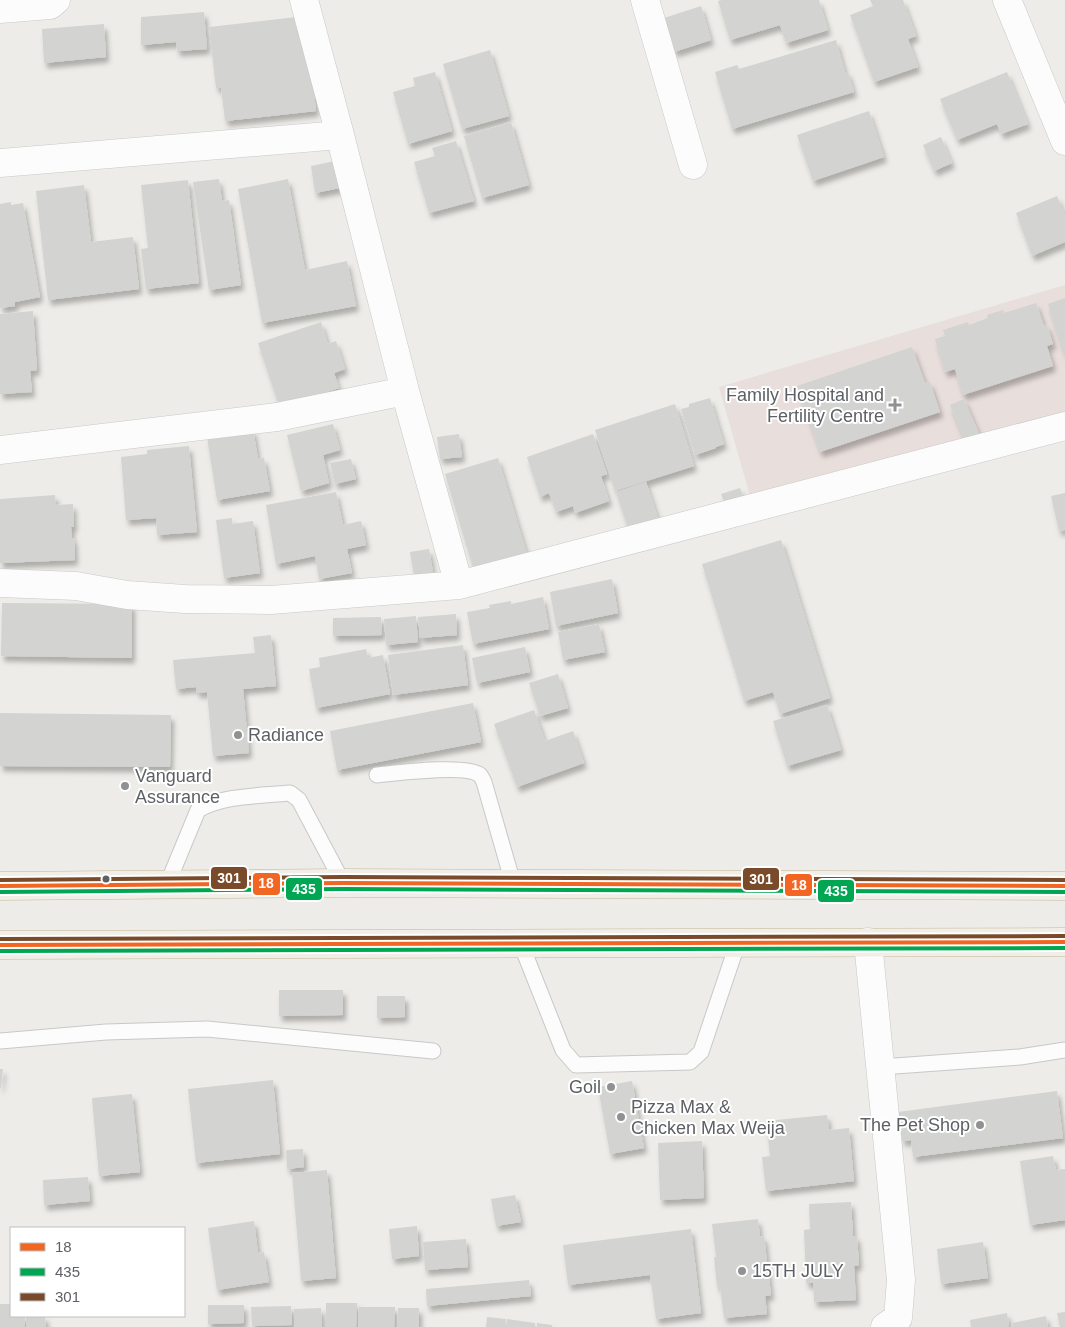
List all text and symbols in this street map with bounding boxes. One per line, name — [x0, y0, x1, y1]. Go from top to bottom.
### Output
place label: Family Hospital and Fertility Centre — [726, 385, 884, 426]
marker: Family Hospital and Fertility Centre — [888, 398, 902, 412]
place label: Radiance — [248, 725, 324, 745]
marker: Radiance — [232, 729, 244, 741]
place label: Vanguard Assurance — [135, 766, 220, 807]
marker: Vanguard Assurance — [119, 780, 131, 792]
line badge: 301 — [210, 866, 248, 890]
line badge: 301 — [742, 867, 780, 891]
text: 301 — [217, 870, 241, 886]
text: 301 — [749, 871, 773, 887]
line badge: 18 — [252, 872, 281, 896]
line badge: 18 — [784, 873, 813, 897]
unlabelled marker — [101, 874, 111, 884]
text: 18 — [258, 875, 274, 891]
line badge: 435 — [285, 877, 323, 901]
text: 18 — [791, 877, 807, 893]
line badge: 435 — [817, 879, 855, 903]
text: 435 — [292, 881, 316, 897]
text: 435 — [824, 883, 848, 899]
place label: Goil — [569, 1077, 601, 1097]
marker: Goil — [605, 1081, 617, 1093]
place label: Pizza Max & Chicken Max Weija — [631, 1097, 786, 1138]
marker: Pizza Max & Chicken Max Weija — [615, 1111, 627, 1123]
place label: The Pet Shop — [860, 1115, 970, 1135]
marker: The Pet Shop — [974, 1119, 986, 1131]
legend — [10, 1227, 185, 1317]
text: 18 — [55, 1238, 72, 1255]
place label: 15TH JULY — [752, 1261, 844, 1281]
text: 435 — [55, 1263, 80, 1280]
marker: 15TH JULY — [736, 1265, 748, 1277]
text: 301 — [55, 1288, 80, 1305]

